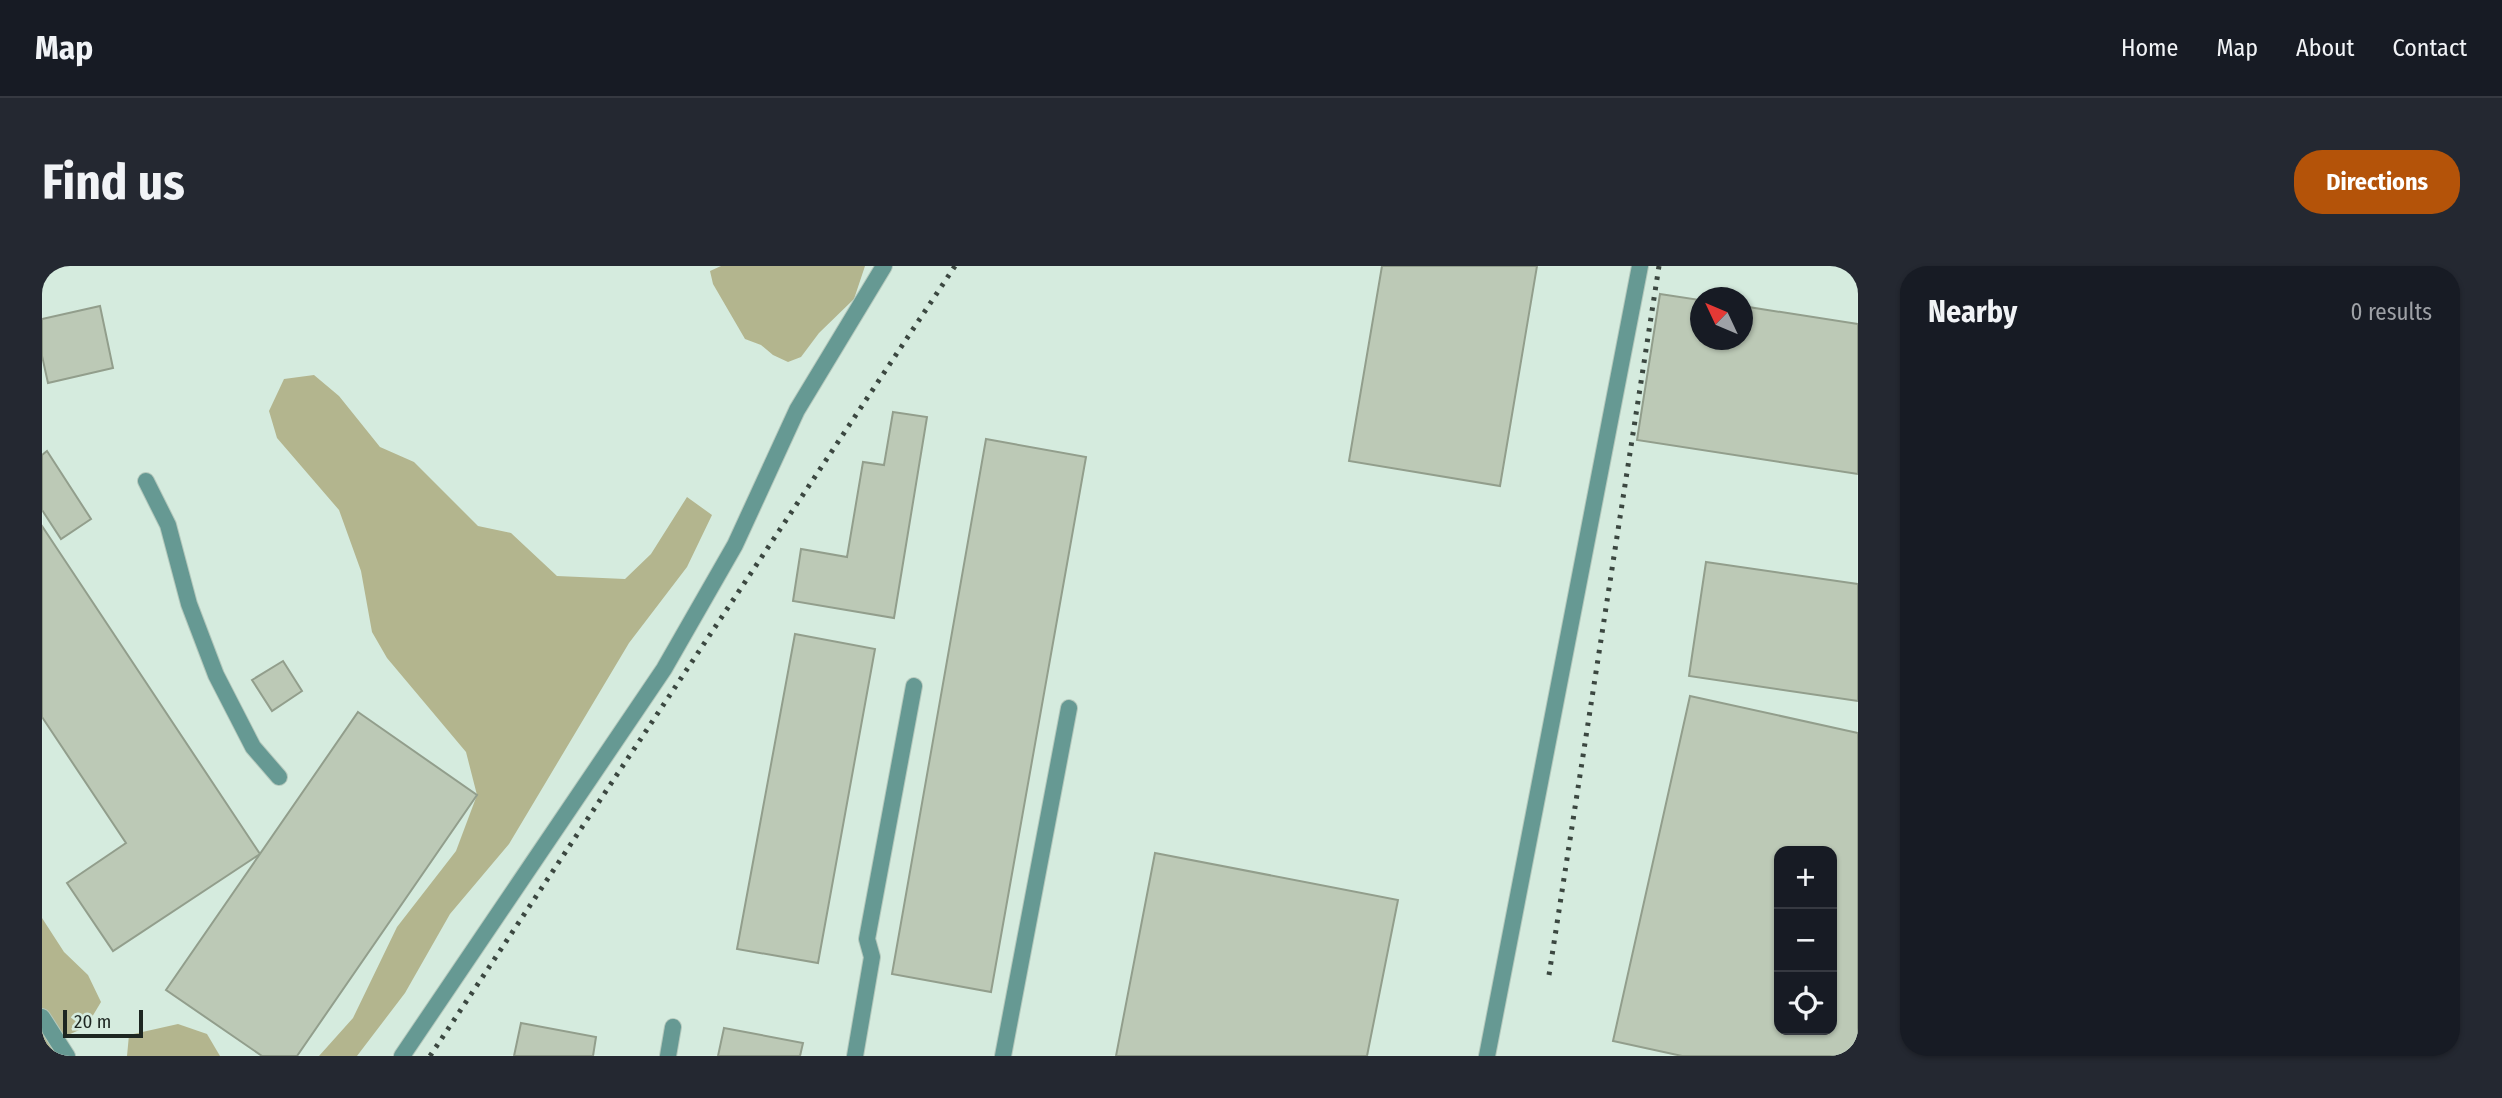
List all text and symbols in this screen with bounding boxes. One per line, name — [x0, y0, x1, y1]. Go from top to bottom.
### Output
text: Map — [35, 28, 93, 68]
text: Home — [2121, 34, 2178, 62]
text: Map — [2216, 34, 2258, 62]
text: About — [2296, 34, 2354, 62]
text: Contact — [2392, 34, 2467, 62]
button: Directions — [2294, 150, 2460, 214]
text: Find us — [42, 153, 185, 212]
north arrow — [1690, 287, 1753, 350]
text: Nearby — [1928, 294, 2017, 330]
text: 0 results — [2351, 298, 2432, 326]
map controls — [1774, 846, 1837, 1035]
button: + — [1774, 846, 1837, 909]
button: − — [1774, 909, 1837, 972]
button: locate — [1774, 972, 1837, 1035]
scale bar — [63, 1007, 144, 1039]
text: 20 m — [74, 1010, 111, 1033]

